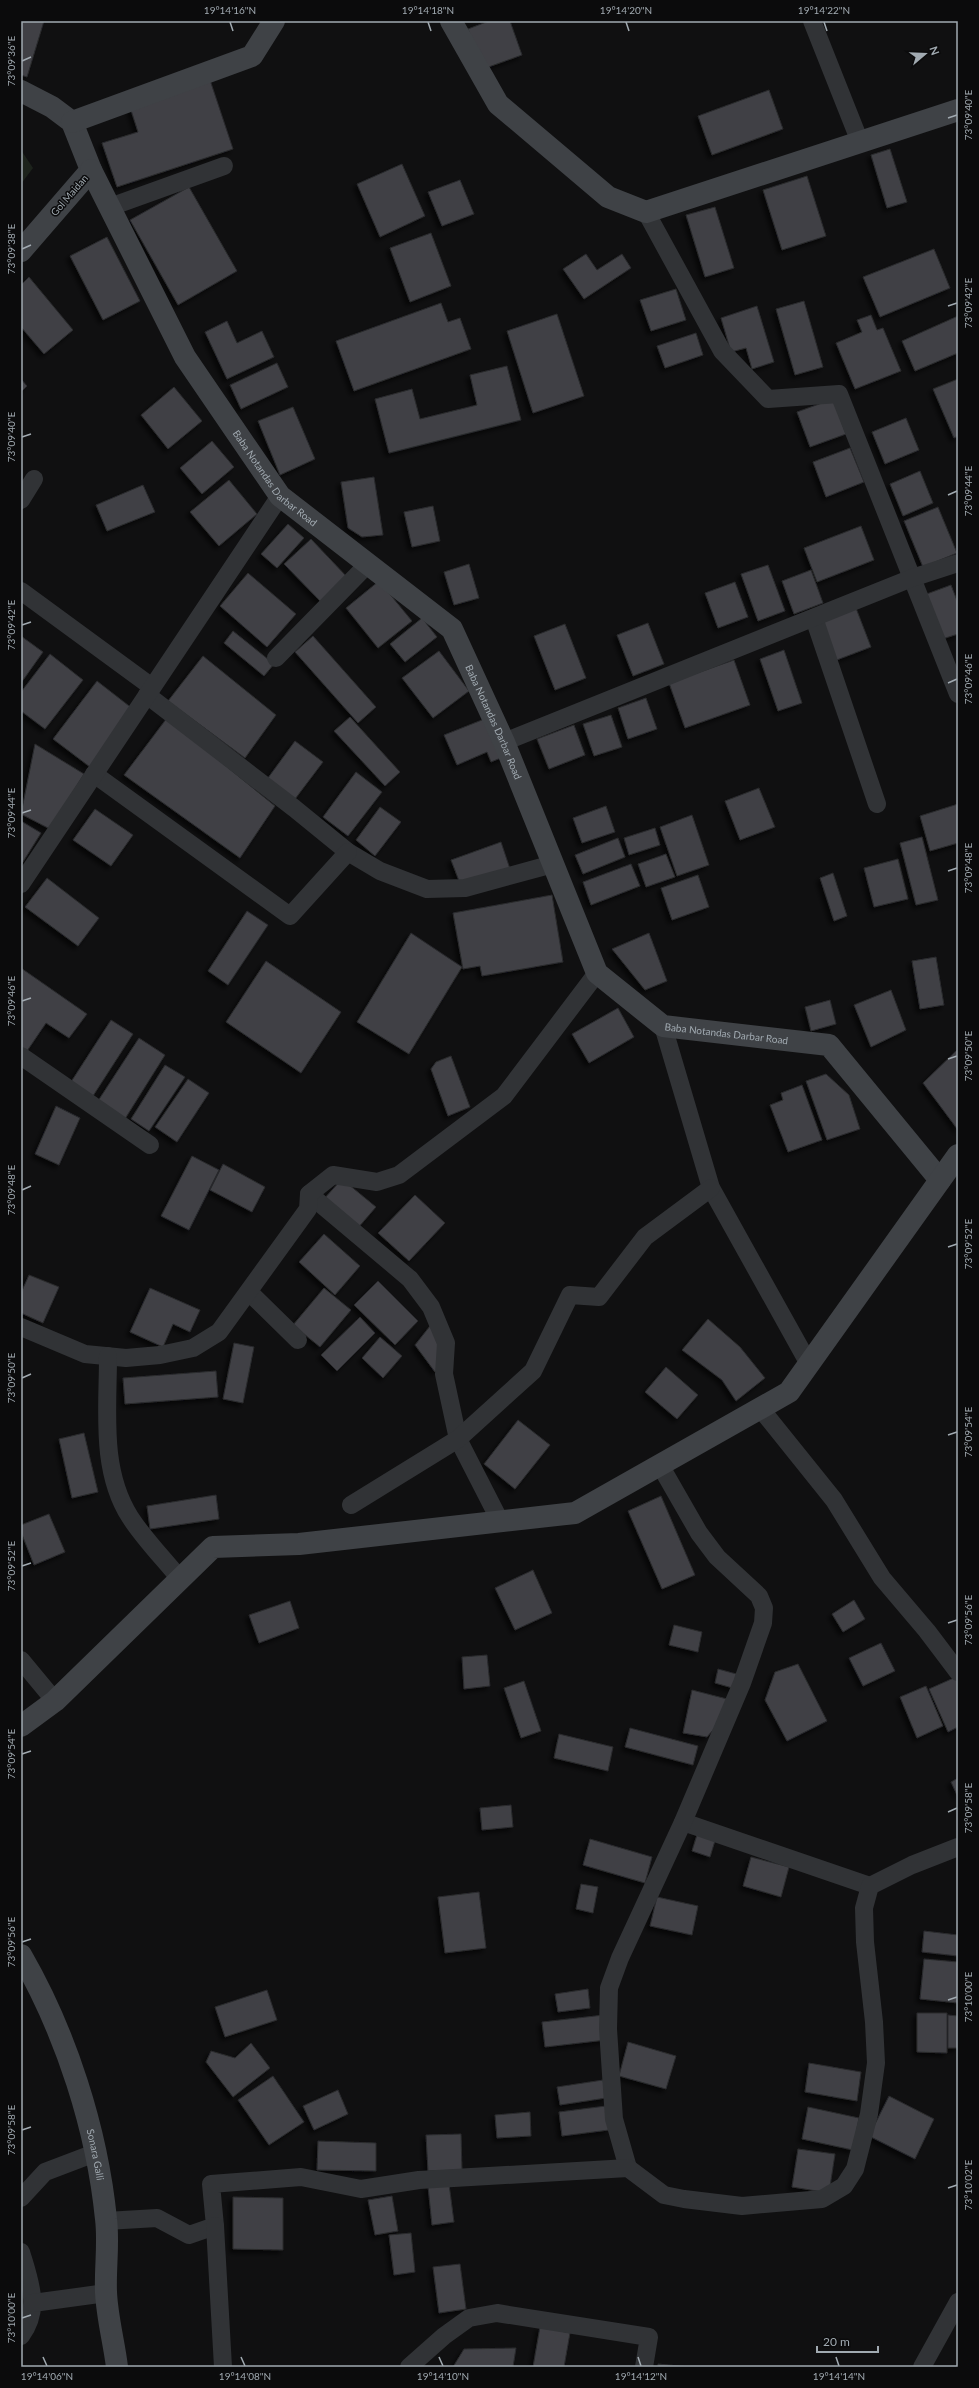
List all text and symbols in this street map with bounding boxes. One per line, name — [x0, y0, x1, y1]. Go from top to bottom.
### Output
text: 19°14'16"N — [204, 4, 256, 16]
text: 19°14'18"N — [402, 4, 454, 16]
text: 19°14'20"N — [600, 4, 652, 16]
text: 19°14'22"N — [798, 4, 850, 16]
north arrow — [905, 34, 945, 74]
text: 73°09'36"E — [5, 36, 17, 86]
text: N — [927, 44, 942, 57]
text: 73°09'40"E — [962, 90, 974, 140]
street label: Gol Maidan — [48, 172, 90, 218]
text: 73°09'38"E — [5, 224, 17, 274]
text: 73°09'42"E — [962, 278, 974, 328]
text: 73°09'40"E — [5, 412, 17, 462]
street label: Baba Notandas Darbar Road — [231, 428, 320, 529]
text: 73°09'44"E — [962, 466, 974, 516]
text: 73°09'42"E — [5, 600, 17, 650]
text: 73°09'46"E — [962, 654, 974, 704]
street label: Baba Notandas Darbar Road — [463, 663, 524, 781]
text: 73°09'44"E — [5, 788, 17, 838]
text: 73°09'48"E — [962, 843, 974, 893]
text: 73°09'46"E — [5, 976, 17, 1026]
street label: Baba Notandas Darbar Road — [664, 1020, 789, 1046]
text: 73°09'50"E — [962, 1031, 974, 1081]
text: 73°09'48"E — [5, 1165, 17, 1215]
text: 73°09'52"E — [962, 1219, 974, 1269]
text: 73°09'50"E — [5, 1353, 17, 1403]
text: 73°09'54"E — [962, 1407, 974, 1457]
text: 73°09'52"E — [5, 1541, 17, 1591]
text: 73°09'56"E — [962, 1595, 974, 1645]
text: 73°09'54"E — [5, 1729, 17, 1779]
text: 73°09'58"E — [962, 1783, 974, 1833]
text: 73°09'56"E — [5, 1917, 17, 1967]
text: 73°10'00"E — [962, 1972, 974, 2022]
text: 73°09'58"E — [5, 2105, 17, 2155]
street label: Sonara Galli — [84, 2128, 107, 2181]
text: 73°10'02"E — [962, 2160, 974, 2210]
text: 73°10'00"E — [5, 2293, 17, 2343]
scale bar — [817, 2328, 878, 2354]
text: 20 m — [823, 2334, 850, 2349]
text: 19°14'06"N — [21, 2370, 73, 2382]
text: 19°14'08"N — [219, 2370, 271, 2382]
text: 19°14'10"N — [417, 2370, 469, 2382]
text: 19°14'12"N — [615, 2370, 667, 2382]
text: 19°14'14"N — [813, 2370, 865, 2382]

